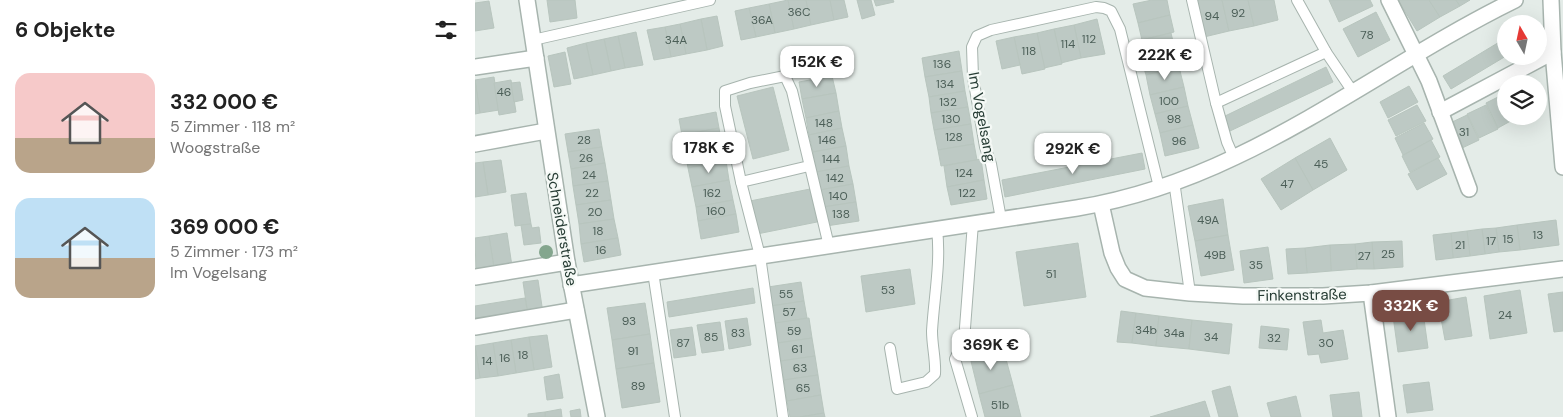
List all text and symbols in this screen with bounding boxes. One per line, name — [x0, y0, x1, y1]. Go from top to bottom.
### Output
house number: 36C — [787, 4, 811, 20]
house number: 92 — [1231, 5, 1245, 21]
house number: 94 — [1205, 8, 1219, 24]
house number: 36A — [751, 12, 773, 28]
north arrow — [1497, 15, 1547, 65]
map controls — [1497, 15, 1547, 125]
text: 6 Objekte — [15, 16, 115, 44]
icon: filters — [432, 16, 460, 44]
house number: 78 — [1360, 27, 1374, 43]
house number: 112 — [1082, 31, 1096, 47]
house number: 34A — [665, 32, 687, 48]
house number: 114 — [1061, 36, 1075, 52]
pin: 222K € — [1124, 38, 1206, 81]
house number: 118 — [1022, 43, 1036, 59]
text: 222K € — [1138, 44, 1192, 65]
pin: 152K € — [776, 46, 858, 88]
text: 152K € — [791, 51, 843, 72]
house number: 136 — [933, 56, 951, 72]
street label: Im Vogelsang — [963, 70, 1001, 164]
button: layers — [1497, 75, 1547, 125]
house number: 134 — [936, 76, 954, 92]
house number: 46 — [497, 84, 511, 100]
text: 332 000 € — [170, 88, 278, 116]
icon: home — [55, 93, 115, 153]
house number: 100 — [1159, 93, 1179, 109]
house number: 132 — [939, 94, 957, 110]
house number: 130 — [941, 111, 961, 127]
house number: 98 — [1167, 111, 1181, 127]
house number: 148 — [815, 115, 833, 131]
text: 5 Zimmer · 118 m² — [170, 116, 295, 137]
house number: 31 — [1459, 124, 1469, 140]
house number: 128 — [945, 129, 963, 145]
house number: 28 — [577, 132, 591, 148]
pin: 178K € — [668, 132, 750, 174]
house number: 146 — [818, 132, 836, 148]
pin: 292K € — [1032, 132, 1114, 175]
house number: 96 — [1171, 133, 1187, 149]
text: Woogstraße — [170, 137, 260, 158]
text: 178K € — [683, 137, 735, 158]
text: 292K € — [1045, 138, 1101, 159]
house number: 26 — [579, 150, 593, 166]
house number: 144 — [822, 151, 840, 167]
house number: 45 — [1314, 156, 1328, 172]
house number: 124 — [955, 165, 973, 181]
house number: 24 — [582, 167, 596, 183]
house number: 142 — [826, 170, 844, 186]
street label: Schneiderstraße — [542, 171, 582, 287]
house number: 47 — [1280, 176, 1294, 192]
house number: 22 — [585, 185, 599, 201]
house number: 162 — [703, 185, 721, 201]
house number: 122 — [958, 185, 976, 201]
house number: 140 — [828, 188, 848, 204]
house number: 160 — [706, 203, 726, 219]
house number: 20 — [587, 204, 603, 220]
house number: 138 — [832, 206, 850, 222]
house number: 49A — [1197, 212, 1219, 228]
text: 369 000 € — [170, 213, 280, 241]
icon: home — [55, 218, 115, 278]
house number: 18 — [592, 223, 604, 239]
house number: 13 — [1533, 227, 1543, 243]
house number: 15 — [1502, 231, 1514, 247]
house number: 17 — [1486, 233, 1496, 249]
house number: 21 — [1455, 237, 1465, 253]
text: 5 Zimmer · 173 m² — [170, 241, 298, 262]
house number: 16 — [595, 242, 607, 258]
house number: 25 — [1381, 246, 1395, 262]
house number: 49B — [1204, 247, 1226, 263]
house number: 27 — [1357, 248, 1371, 264]
house number: 35 — [1249, 257, 1263, 273]
text: Im Vogelsang — [170, 262, 267, 283]
house number: 51 — [1045, 266, 1057, 282]
house number: 53 — [881, 282, 895, 298]
street label: Finkenstraße — [1257, 284, 1347, 306]
house number: 55 — [779, 286, 793, 302]
pin: 332K € — [1370, 290, 1452, 332]
text: 332K € — [1383, 295, 1439, 316]
house number: 57 — [782, 304, 796, 320]
house number: 24 — [1498, 307, 1512, 323]
house number: 93 — [622, 313, 636, 329]
house number: 34b — [1135, 322, 1157, 338]
house number: 59 — [787, 323, 801, 339]
house number: 83 — [731, 325, 745, 341]
house number: 34a — [1164, 325, 1184, 341]
pin: 369K € — [950, 328, 1032, 371]
house number: 85 — [704, 329, 718, 345]
house number: 34 — [1204, 329, 1218, 345]
house number: 32 — [1267, 330, 1281, 346]
text: 369K € — [963, 334, 1019, 355]
house number: 87 — [676, 335, 690, 351]
house number: 30 — [1318, 335, 1334, 351]
house number: 61 — [791, 341, 803, 357]
house number: 91 — [627, 343, 639, 359]
house number: 18 — [517, 347, 529, 363]
house number: 16 — [499, 350, 511, 366]
house number: 14 — [481, 353, 493, 369]
house number: 63 — [793, 360, 807, 376]
house number: 89 — [631, 378, 645, 394]
house number: 65 — [796, 380, 810, 396]
house number: 51b — [991, 397, 1009, 413]

